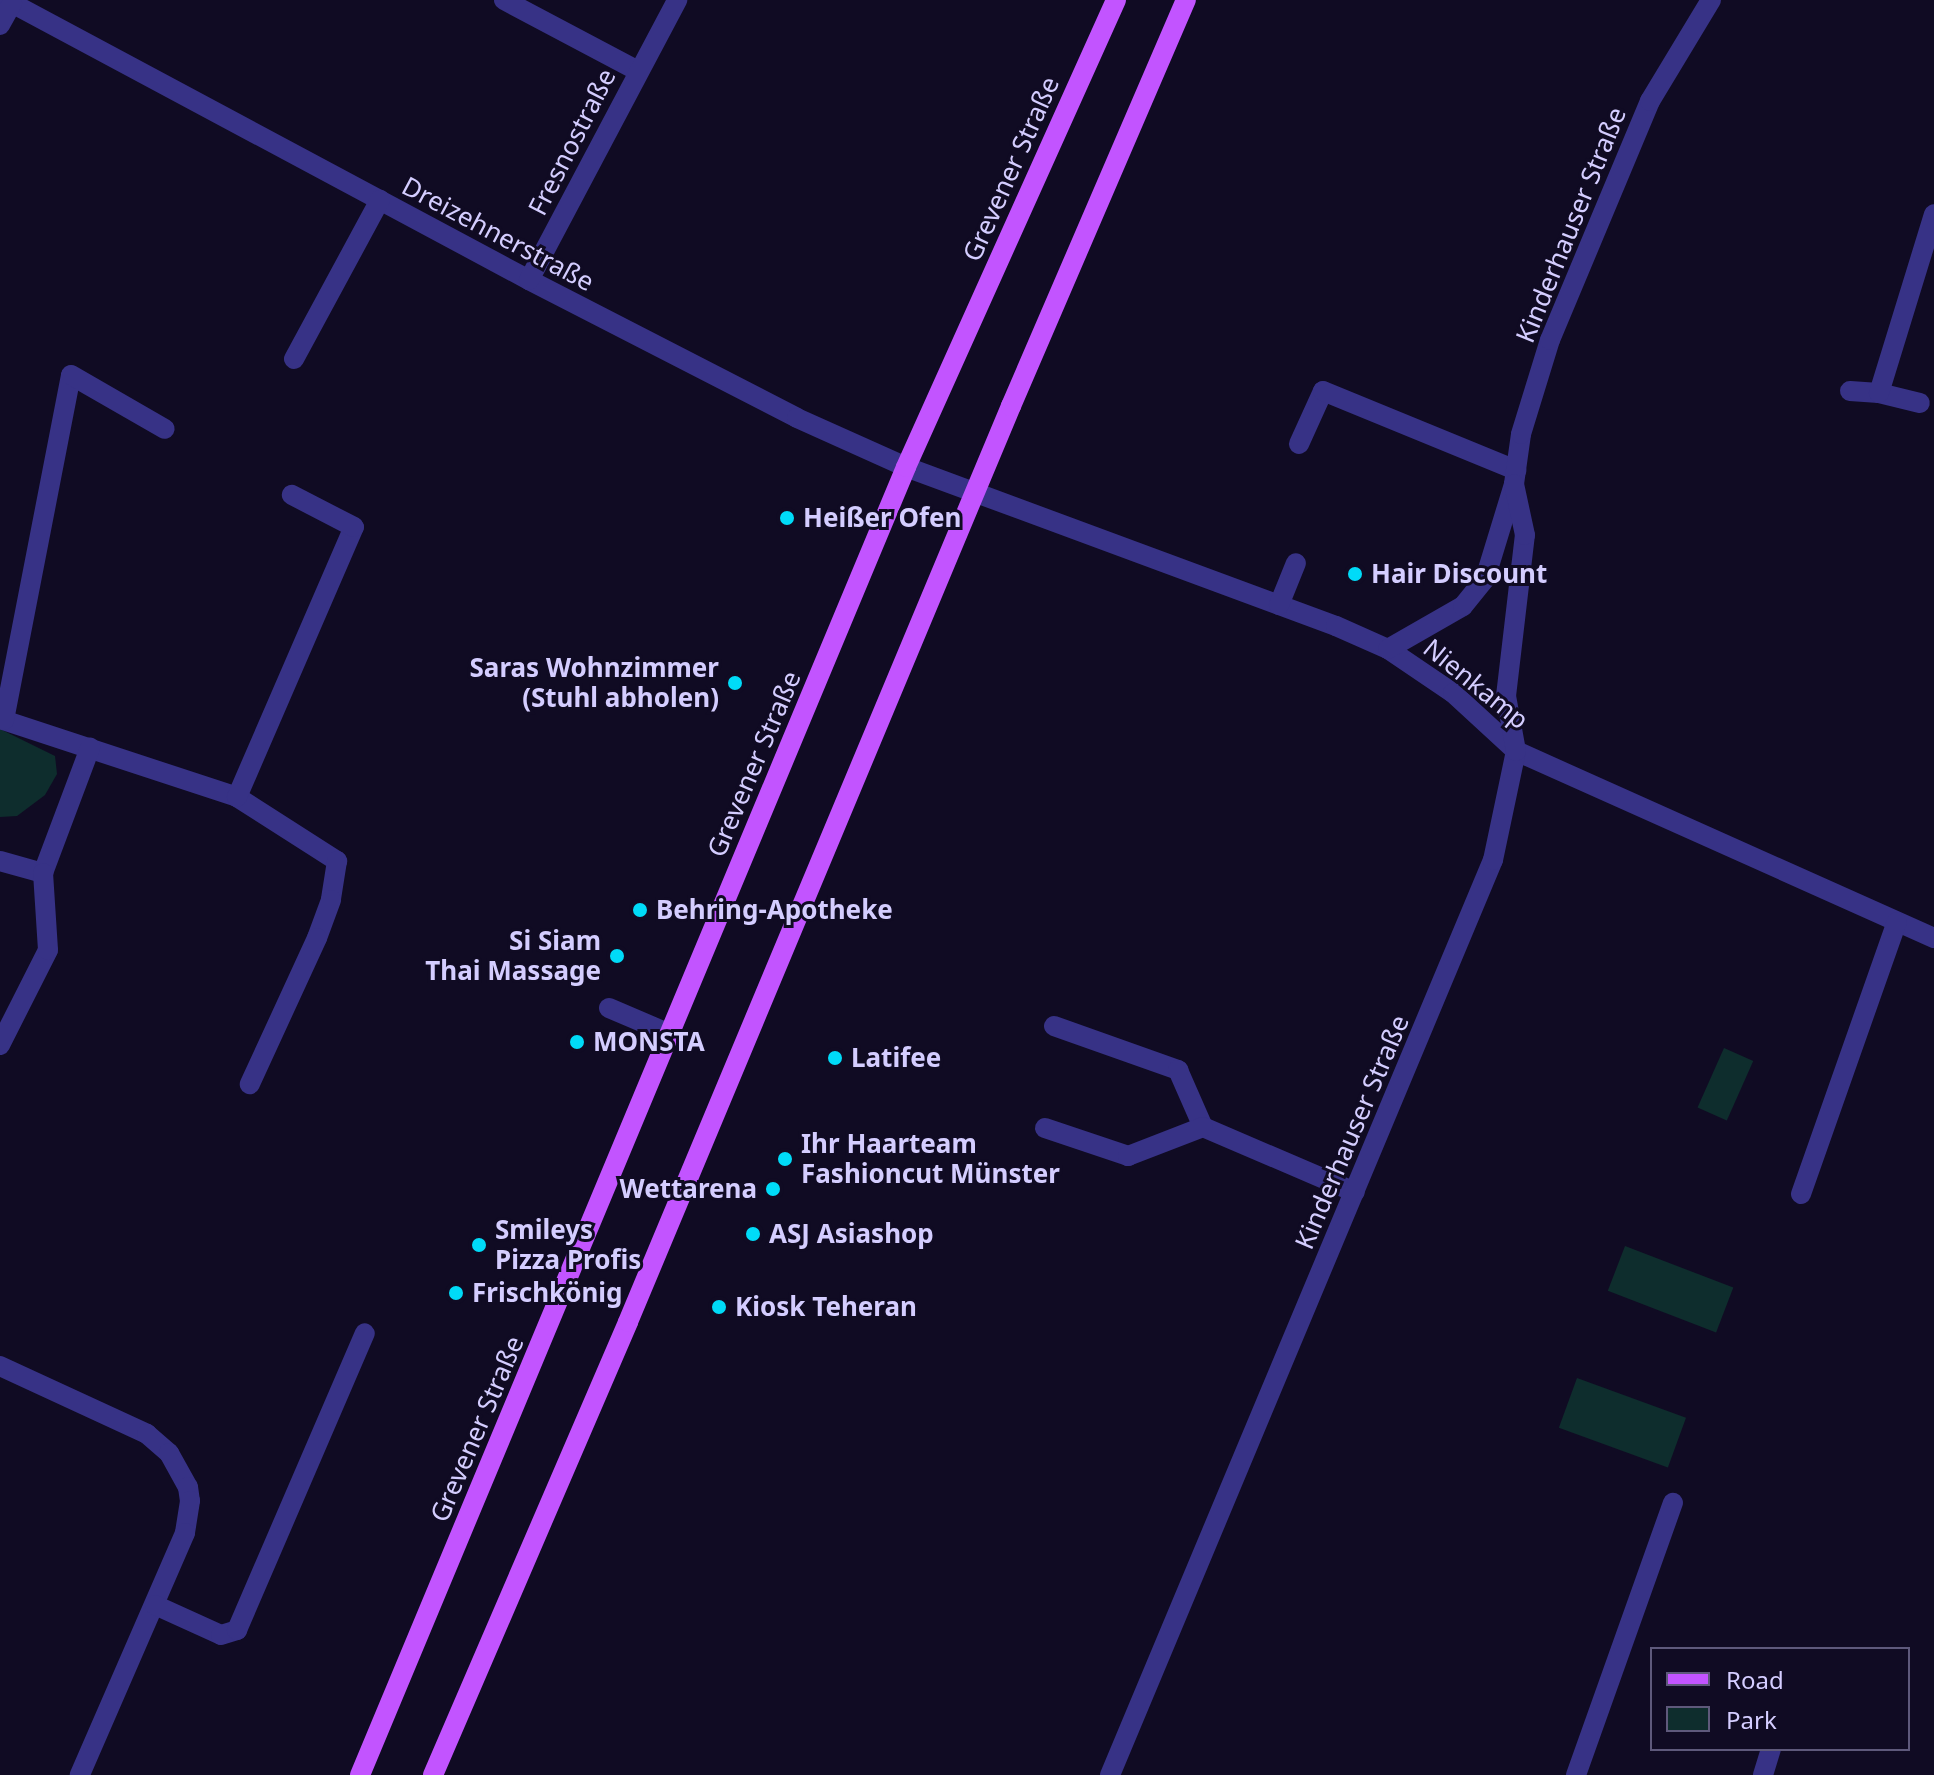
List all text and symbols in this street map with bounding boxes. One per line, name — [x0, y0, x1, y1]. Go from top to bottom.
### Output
street label: Fresnostraße — [522, 63, 622, 221]
street label: Grevener Straße — [956, 72, 1066, 266]
street label: Kinderhauser Straße — [1509, 103, 1633, 347]
street label: Dreizehnerstraße — [397, 170, 599, 298]
place label: Heißer Ofen — [803, 502, 961, 534]
marker: Heißer Ofen — [778, 509, 796, 527]
place label: Hair Discount — [1371, 558, 1547, 590]
marker: Hair Discount — [1346, 565, 1364, 583]
street label: Nienkamp — [1417, 632, 1535, 736]
place label: Saras Wohnzimmer (Stuhl abholen) — [470, 652, 719, 714]
street label: Grevener Straße — [701, 666, 807, 862]
marker: Saras Wohnzimmer (Stuhl abholen) — [726, 674, 744, 692]
place label: Behring-Apotheke — [656, 894, 893, 926]
marker: Behring-Apotheke — [631, 901, 649, 919]
place label: Si Siam Thai Massage — [425, 925, 601, 986]
marker: Si Siam Thai Massage — [608, 947, 626, 965]
street label: Kinderhauser Straße — [1289, 1010, 1415, 1254]
place label: MONSTA — [593, 1026, 705, 1058]
marker: MONSTA — [568, 1033, 586, 1051]
place label: Latifee — [851, 1042, 941, 1074]
marker: Latifee — [826, 1049, 844, 1067]
place label: Ihr Haarteam Fashioncut Münster — [801, 1128, 1060, 1190]
marker: Ihr Haarteam Fashioncut Münster — [776, 1150, 794, 1168]
place label: Wettarena — [620, 1173, 757, 1205]
marker: Wettarena — [764, 1180, 782, 1198]
place label: Smileys Pizza Profis — [495, 1214, 641, 1276]
place label: ASJ Asiashop — [769, 1218, 934, 1250]
marker: ASJ Asiashop — [744, 1225, 762, 1243]
marker: Smileys Pizza Profis — [470, 1236, 488, 1254]
place label: Frischkönig — [472, 1277, 623, 1309]
marker: Frischkönig — [447, 1284, 465, 1302]
place label: Kiosk Teheran — [735, 1291, 917, 1323]
marker: Kiosk Teheran — [710, 1298, 728, 1316]
street label: Grevener Straße — [424, 1331, 530, 1527]
legend — [1650, 1647, 1910, 1751]
text: Road — [1726, 1663, 1784, 1696]
text: Park — [1726, 1703, 1777, 1736]

